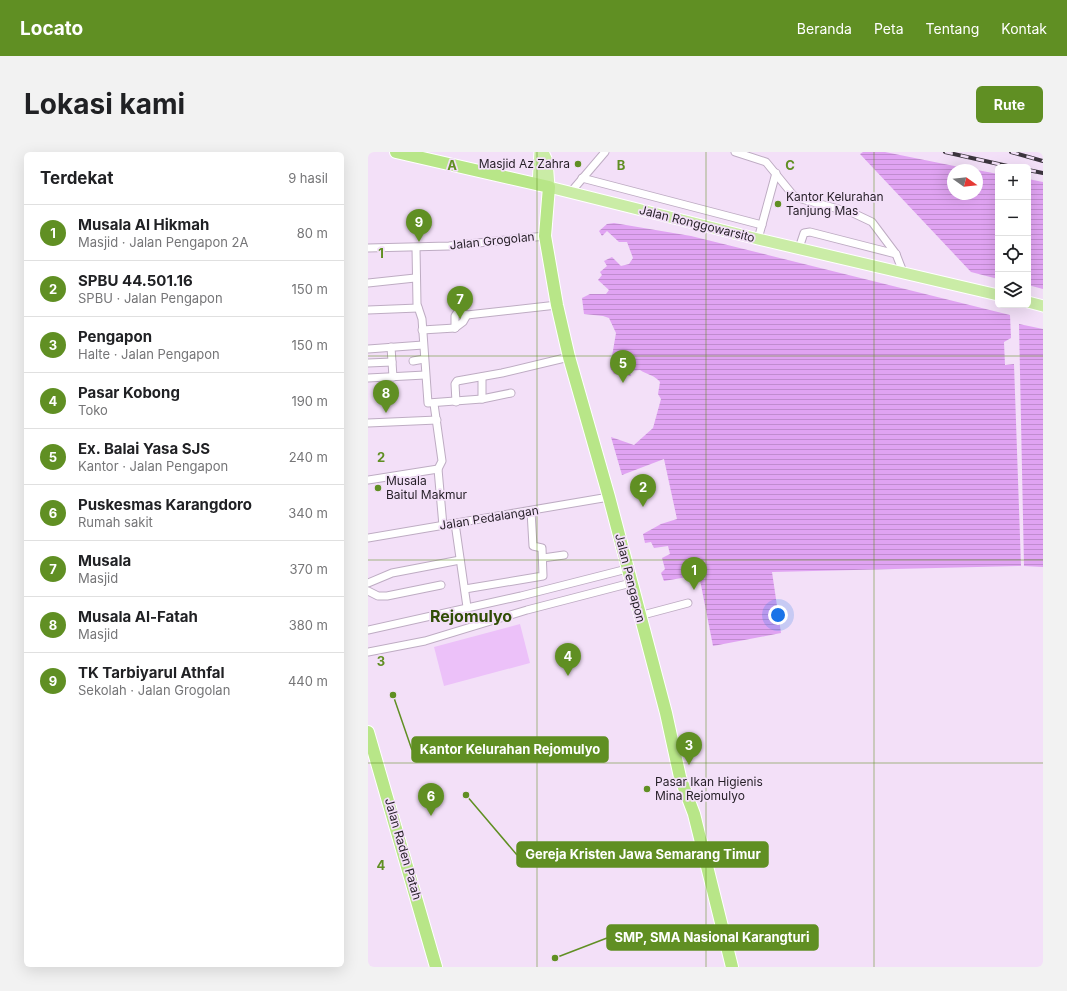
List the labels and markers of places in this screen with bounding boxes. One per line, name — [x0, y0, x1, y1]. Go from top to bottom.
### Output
place label: Masjid Az Zahra — [479, 156, 570, 171]
marker: Masjid Az Zahra — [573, 159, 583, 169]
place label: Kantor Kelurahan Tanjung Mas — [786, 189, 884, 218]
marker: Kantor Kelurahan Tanjung Mas — [773, 199, 783, 209]
pin: 9 — [406, 209, 432, 242]
pin: 7 — [447, 286, 473, 319]
pin: 5 — [610, 350, 636, 383]
pin: 8 — [373, 380, 399, 413]
place label: Musala Baitul Makmur — [386, 473, 468, 502]
pin: 2 — [630, 474, 656, 507]
marker: Musala Baitul Makmur — [373, 483, 383, 493]
pin: 1 — [681, 557, 707, 590]
pin: 4 — [555, 643, 581, 676]
pin: 3 — [676, 732, 702, 765]
callout: Kantor Kelurahan Rejomulyo — [412, 737, 608, 762]
place label: Pasar Ikan Higienis Mina Rejomulyo — [655, 774, 763, 803]
pin: 6 — [418, 783, 444, 816]
marker: Pasar Ikan Higienis Mina Rejomulyo — [642, 784, 652, 794]
callout: Gereja Kristen Jawa Semarang Timur — [517, 842, 768, 867]
callout: SMP, SMA Nasional Karangturi — [607, 925, 818, 950]

